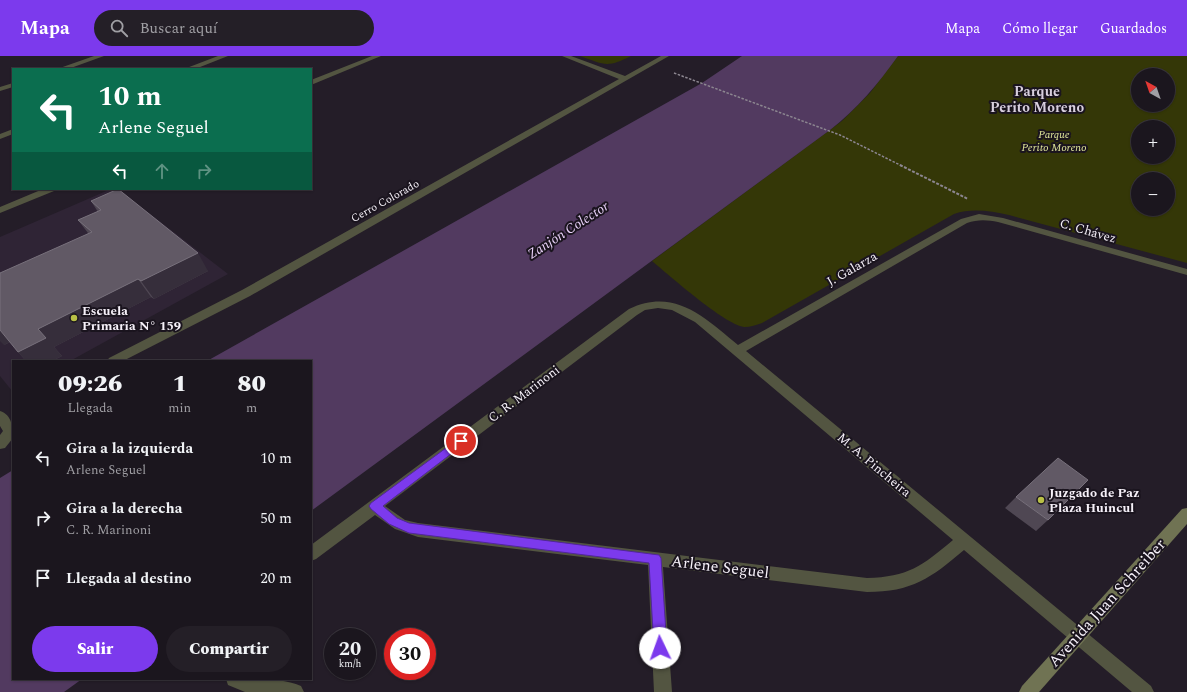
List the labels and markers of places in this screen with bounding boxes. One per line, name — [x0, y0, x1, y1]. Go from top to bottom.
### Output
place label: Escuela Primaria N° 159 — [82, 301, 181, 336]
marker: Escuela Primaria N° 159 — [69, 313, 79, 323]
pin — [444, 424, 478, 458]
place label: Juzgado de Paz Plaza Huincul — [1049, 483, 1139, 518]
marker: Juzgado de Paz Plaza Huincul — [1036, 495, 1046, 505]

